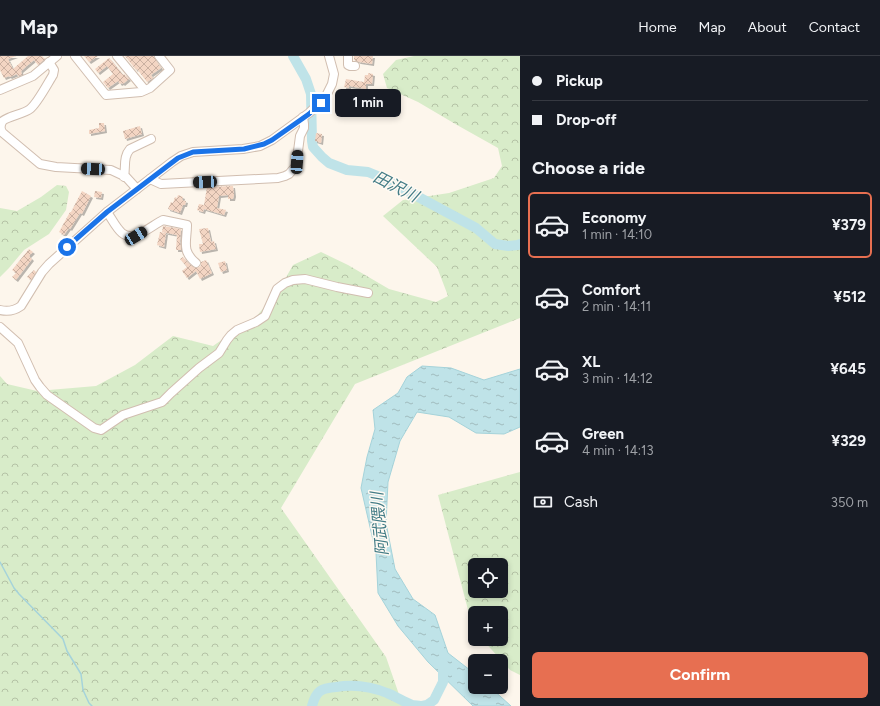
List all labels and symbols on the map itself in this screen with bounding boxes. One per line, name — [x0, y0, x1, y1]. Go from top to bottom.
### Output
callout: 1 min — [335, 89, 401, 117]
route end — [312, 94, 330, 112]
car — [290, 150, 304, 174]
car — [81, 162, 105, 176]
water label: 田沢川 — [370, 167, 423, 207]
car — [193, 175, 217, 189]
car — [123, 225, 149, 247]
route start — [58, 238, 76, 256]
water label: 阿武隈川 — [367, 489, 392, 557]

